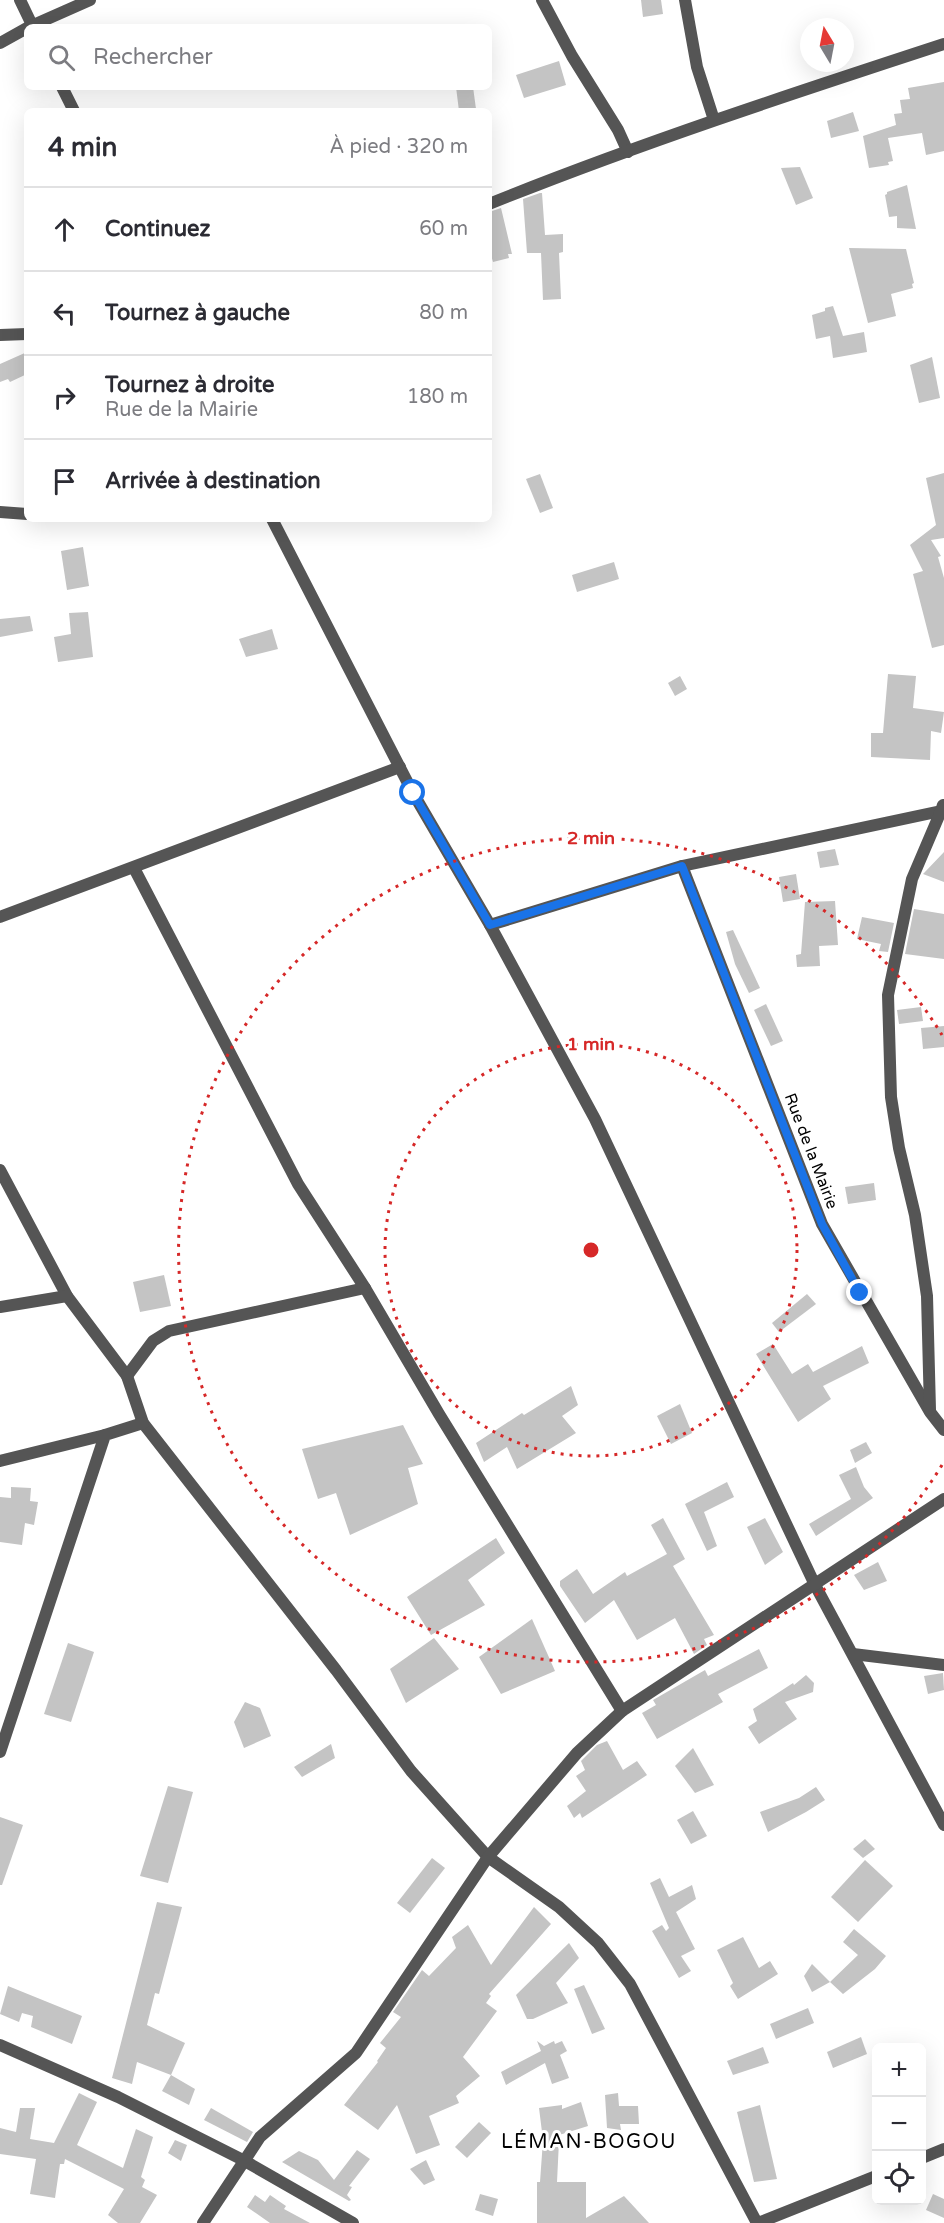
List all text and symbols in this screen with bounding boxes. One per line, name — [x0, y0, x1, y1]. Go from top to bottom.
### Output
north arrow — [800, 18, 854, 72]
search box — [24, 24, 492, 90]
icon: search — [45, 41, 78, 74]
text: Rechercher — [93, 44, 213, 70]
text: 4 min — [48, 132, 117, 163]
text: À pied · 320 m — [330, 135, 468, 159]
icon: ahead — [48, 213, 81, 246]
text: Continuez — [105, 216, 210, 242]
text: 60 m — [419, 217, 468, 241]
icon: left — [48, 297, 81, 330]
text: Tournez à gauche — [105, 300, 290, 326]
text: 80 m — [419, 301, 468, 325]
text: Tournez à droite — [105, 372, 274, 398]
icon: right — [48, 381, 81, 414]
text: 180 m — [407, 385, 468, 409]
text: Rue de la Mairie — [105, 398, 258, 422]
icon: arrive — [48, 465, 81, 498]
text: Arrivée à destination — [105, 468, 321, 494]
route start — [399, 779, 425, 805]
text: 2 min — [567, 827, 615, 849]
text: 1 min — [567, 1033, 615, 1055]
street label: Rue de la Mairie — [780, 1090, 842, 1212]
centre of rings — [581, 1240, 601, 1260]
route end — [846, 1279, 872, 1305]
map controls — [872, 2043, 926, 2205]
button: + — [872, 2043, 926, 2097]
button: − — [872, 2097, 926, 2151]
district label: LÉMAN-BOGOU — [501, 2129, 677, 2154]
button: locate — [872, 2151, 926, 2205]

